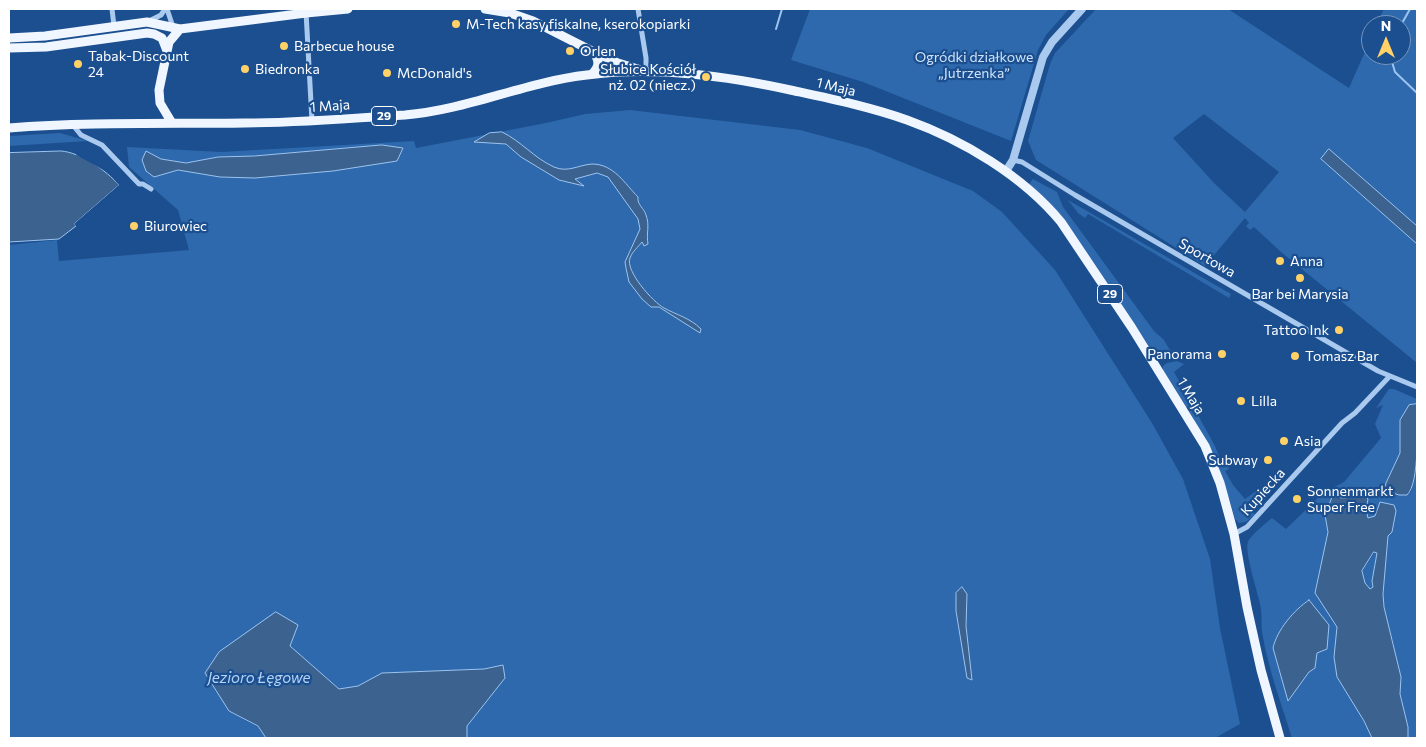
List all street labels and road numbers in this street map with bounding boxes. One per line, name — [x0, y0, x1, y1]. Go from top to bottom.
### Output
street label: 1 Maja — [814, 74, 858, 100]
street label: 1 Maja — [309, 96, 351, 116]
road number: 29 — [372, 106, 396, 125]
street label: Sportowa — [1176, 235, 1238, 281]
road number: 29 — [1098, 284, 1122, 304]
street label: 1 Maja — [1173, 374, 1209, 418]
street label: Kupiecka — [1237, 465, 1289, 519]

